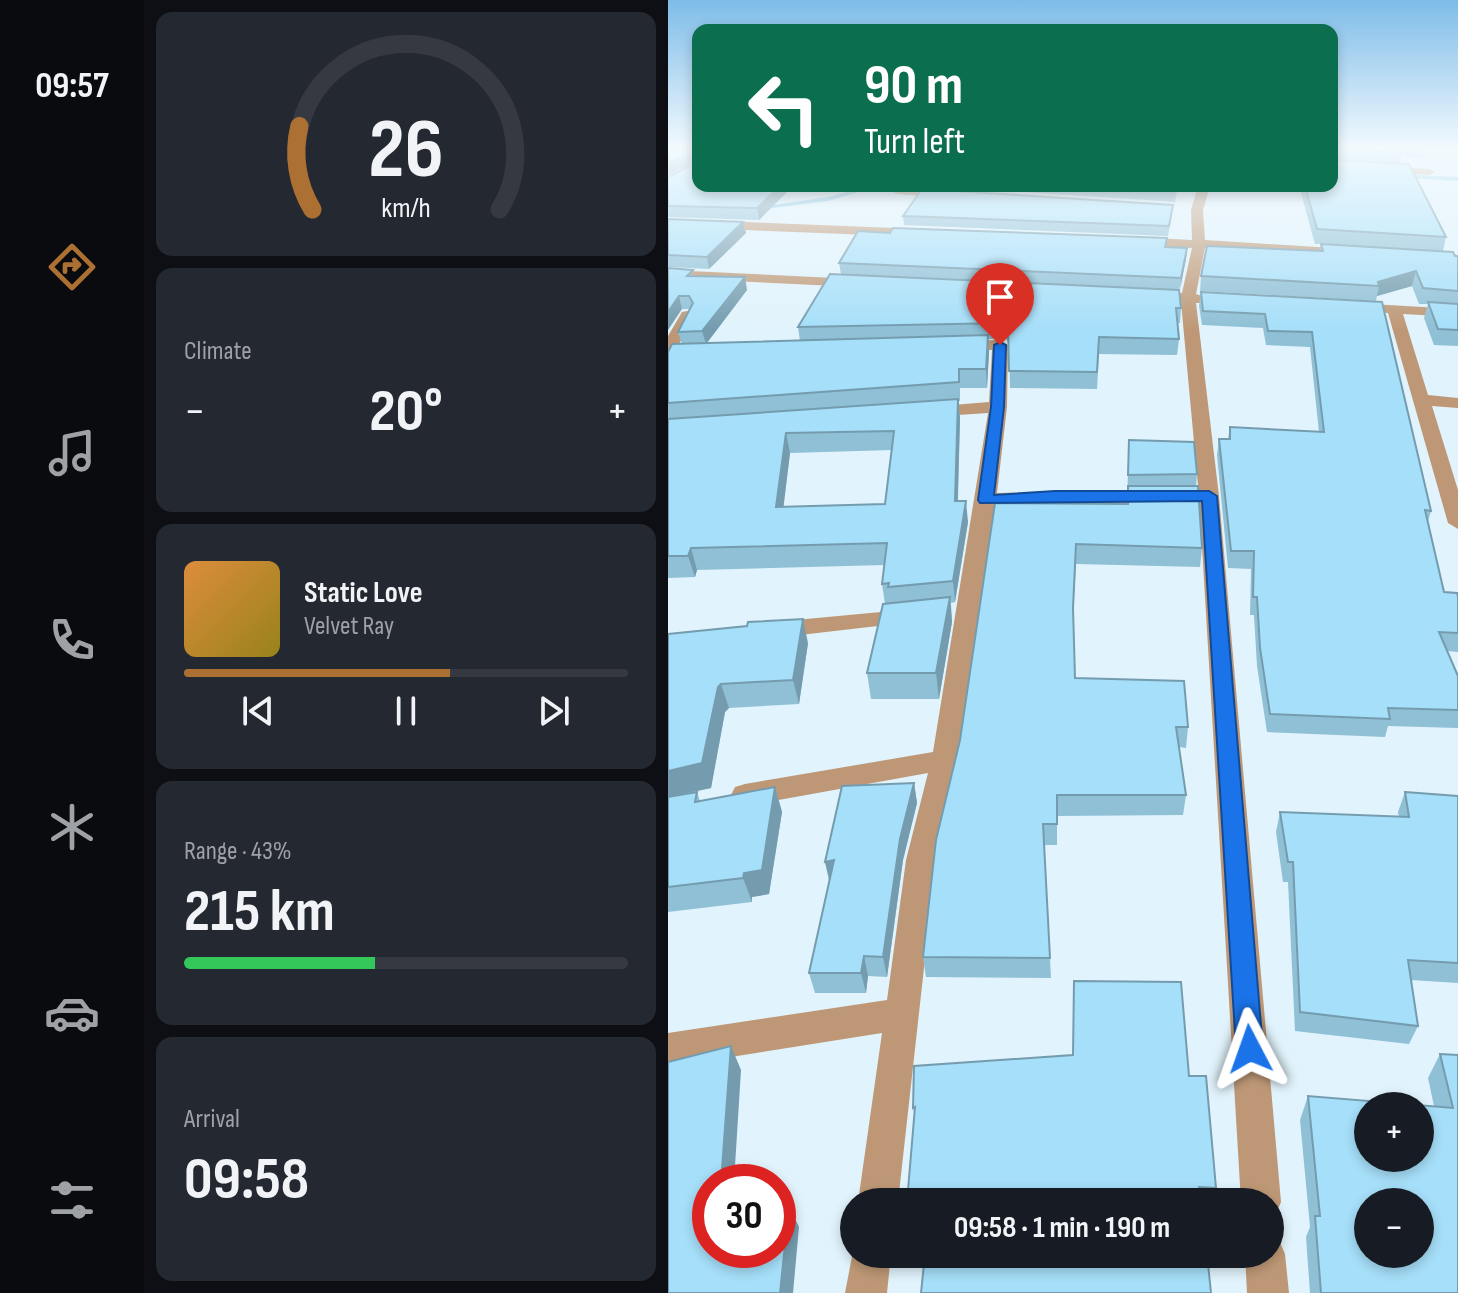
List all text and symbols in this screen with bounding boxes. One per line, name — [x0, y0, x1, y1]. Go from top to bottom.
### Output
text: 90 m — [864, 53, 963, 120]
icon: left — [732, 56, 836, 160]
text: 09:57 — [35, 65, 109, 108]
text: 26 — [368, 101, 444, 201]
text: Turn left — [864, 121, 965, 164]
text: km/h — [381, 191, 431, 226]
icon: directions — [44, 239, 100, 295]
pin — [966, 263, 1034, 345]
icon: arrive — [978, 275, 1022, 319]
text: Climate — [184, 336, 252, 367]
text: 20° — [369, 376, 443, 448]
text: − — [184, 385, 206, 438]
text: + — [606, 385, 628, 438]
icon: music — [44, 425, 100, 481]
text: Static Love — [304, 575, 423, 611]
text: Velvet Ray — [304, 611, 394, 642]
icon: phone — [44, 612, 100, 668]
icon: previous — [236, 689, 280, 733]
icon: pause — [384, 689, 428, 733]
icon: next — [532, 689, 576, 733]
icon: climate — [44, 799, 100, 855]
text: Range · 43% — [184, 836, 292, 867]
text: 215 km — [184, 876, 335, 948]
icon: car — [44, 985, 100, 1041]
position arrow — [1208, 1007, 1292, 1091]
map controls — [1354, 1092, 1434, 1268]
button: + — [1354, 1092, 1434, 1172]
text: Arrival — [184, 1104, 240, 1135]
text: 09:58 — [184, 1144, 309, 1216]
speed limit sign: 30 — [692, 1164, 796, 1268]
icon: filters — [44, 1172, 100, 1228]
button: − — [1354, 1188, 1434, 1268]
text: 09:58 · 1 min · 190 m — [954, 1210, 1170, 1246]

